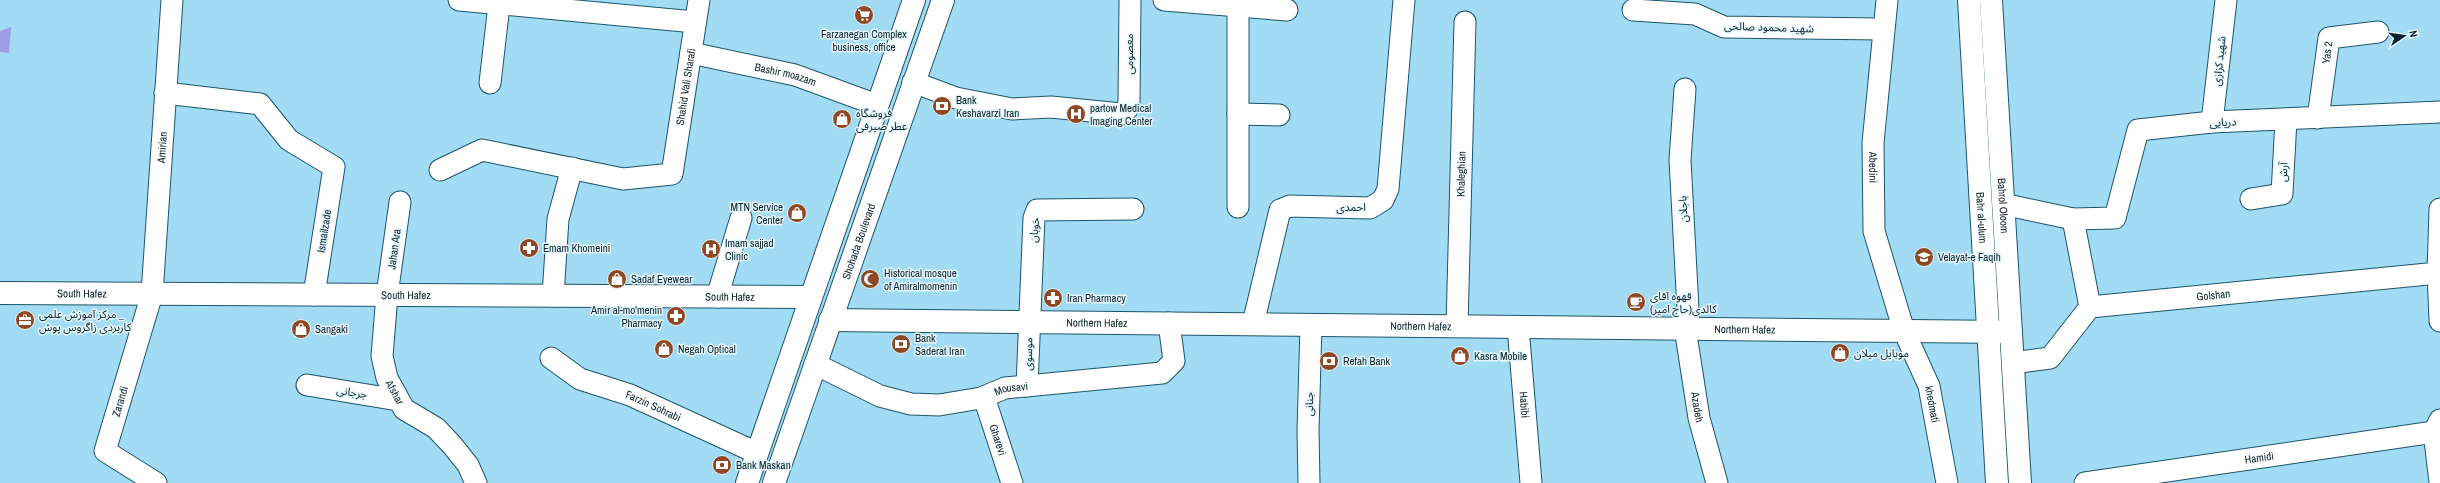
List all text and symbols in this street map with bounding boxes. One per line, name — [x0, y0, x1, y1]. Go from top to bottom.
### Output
supermarket icon: Farzanegan Complex business, office — [853, 4, 875, 26]
north arrow — [2384, 16, 2424, 56]
street label: شهید محمود صالحی — [1724, 18, 1815, 36]
place label: Farzanegan Complex business, office — [821, 27, 907, 54]
text: N — [2406, 29, 2421, 38]
street label: معصومی — [1122, 33, 1136, 75]
street label: شهید کزازی — [2209, 35, 2229, 87]
street label: Yas 2 — [2319, 41, 2335, 65]
street label: Shahid Vali Sharafi — [673, 47, 698, 126]
street label: Bashir moazam — [753, 60, 818, 89]
place label: Bank Keshavarzi Iran — [956, 93, 1019, 120]
bank icon: Bank Keshavarzi Iran — [931, 95, 953, 117]
place label: partow Medical Imaging Center — [1090, 101, 1152, 128]
hospital icon: partow Medical Imaging Center — [1065, 103, 1087, 125]
place label: فروشگاه عطر صیرفی — [856, 106, 908, 133]
shop icon: فروشگاه عطر صیرفی — [831, 108, 853, 130]
street label: دریایی — [2209, 114, 2237, 130]
street label: Amirian — [154, 131, 170, 165]
street label: Khaleghian — [1453, 151, 1469, 197]
street label: Abedini — [1866, 151, 1880, 183]
street label: آرش — [2275, 161, 2291, 182]
street label: Bahrol Oloom — [1995, 178, 2012, 234]
street label: Bahr al-ulum — [1973, 192, 1990, 244]
street label: باجلان — [1675, 195, 1691, 223]
place label: MTN Service Center — [730, 200, 783, 227]
street label: احمدی — [1336, 200, 1366, 214]
shop icon: MTN Service Center — [786, 202, 808, 224]
street label: Shohada Boulevard — [839, 202, 878, 281]
street label: Ismailzade — [314, 208, 334, 254]
street label: خوبان — [1026, 216, 1042, 243]
street label: Jahan Ara — [384, 228, 404, 270]
place label: Imam sajjad Clinic — [725, 236, 774, 263]
pharmacy icon: Emam Khomeini — [518, 237, 540, 259]
hospital icon: Imam sajjad Clinic — [700, 238, 722, 260]
place label: Emam Khomeini — [543, 241, 610, 255]
school or university icon: Velayat-e Faqih — [1913, 246, 1935, 268]
place label: Velayat-e Faqih — [1938, 250, 2001, 264]
place label: Historical mosque of Amiralmomenin — [884, 266, 957, 293]
shop icon: Sadaf Eyewear — [606, 268, 628, 290]
mosque icon: Historical mosque of Amiralmomenin — [859, 268, 881, 290]
place label: Sadaf Eyewear — [631, 272, 692, 286]
street label: South Hafez — [57, 286, 107, 301]
street label: Golshan — [2196, 286, 2231, 304]
pharmacy icon: Iran Pharmacy — [1042, 287, 1064, 309]
street label: South Hafez — [381, 288, 431, 302]
street label: South Hafez — [705, 289, 755, 304]
place label: قهوه آقای کالدی(حاج امیر) — [1650, 289, 1717, 317]
place label: Iran Pharmacy — [1067, 291, 1126, 305]
cafe icon: قهوه آقای کالدی(حاج امیر) — [1625, 291, 1647, 313]
place label: Amir al-mo'menin Pharmacy — [590, 303, 662, 330]
pharmacy icon: Amir al-mo'menin Pharmacy — [665, 305, 687, 327]
place label: مرکز آموزش علمی _ کاربردی زاگروس پوش — [39, 307, 132, 335]
office icon: مرکز آموزش علمی _ کاربردی زاگروس پوش — [14, 309, 36, 331]
street label: Northern Hafez — [1066, 315, 1128, 330]
shop icon: Sangaki — [290, 318, 312, 340]
street label: Northern Hafez — [1390, 319, 1452, 333]
place label: Sangaki — [315, 322, 348, 336]
street label: Northern Hafez — [1714, 322, 1776, 337]
place label: Bank Saderat Iran — [915, 331, 965, 358]
bank icon: Bank Saderat Iran — [890, 333, 912, 355]
street label: موسوی — [1021, 337, 1035, 371]
shop icon: Negah Optical — [653, 338, 675, 360]
place label: Negah Optical — [678, 342, 736, 356]
shop icon: موبایل میلان — [1829, 342, 1851, 364]
shop icon: Kasra Mobile — [1449, 345, 1471, 367]
place label: موبایل میلان — [1854, 346, 1909, 360]
place label: Kasra Mobile — [1474, 349, 1527, 363]
bank icon: Refah Bank — [1318, 350, 1340, 372]
place label: Refah Bank — [1343, 354, 1391, 368]
street label: Afshar — [382, 377, 407, 407]
street label: Mousavi — [992, 379, 1029, 399]
street label: جرجانی — [336, 383, 369, 401]
street label: Zarandi — [109, 384, 131, 418]
street label: khedmati — [1922, 385, 1943, 424]
street label: Farzin Sohrabi — [624, 387, 683, 424]
street label: Azadeh — [1688, 390, 1707, 424]
street label: جنانی — [1302, 391, 1316, 416]
street label: Habibi — [1516, 391, 1533, 419]
street label: Gharevi — [986, 422, 1010, 457]
street label: Hamidi — [2244, 449, 2275, 467]
bank icon: Bank Maskan — [711, 454, 733, 476]
place label: Bank Maskan — [736, 458, 791, 472]

